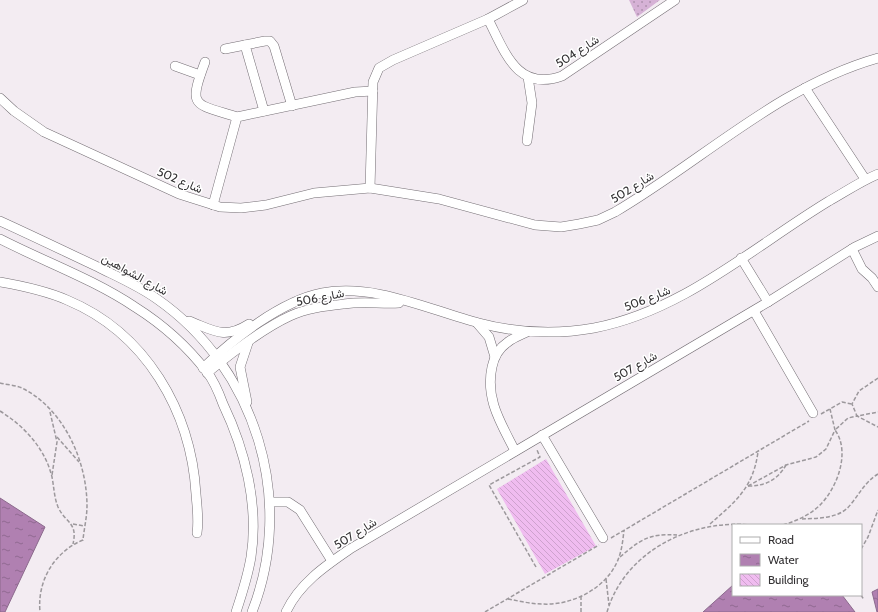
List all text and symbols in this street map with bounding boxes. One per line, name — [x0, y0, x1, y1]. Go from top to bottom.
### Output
street label: شارع 504 — [553, 31, 603, 72]
street label: شارع 502 — [154, 164, 205, 198]
street label: شارع 502 — [608, 168, 657, 208]
street label: شارع الشواهين — [98, 250, 171, 300]
street label: شارع 506 — [622, 282, 673, 316]
street label: شارع 506 — [295, 285, 346, 311]
street label: شارع 507 — [611, 348, 660, 386]
street label: شارع 507 — [331, 514, 380, 554]
legend — [732, 524, 862, 596]
text: Road — [768, 532, 794, 547]
text: Water — [768, 552, 799, 567]
text: Building — [768, 572, 810, 587]

